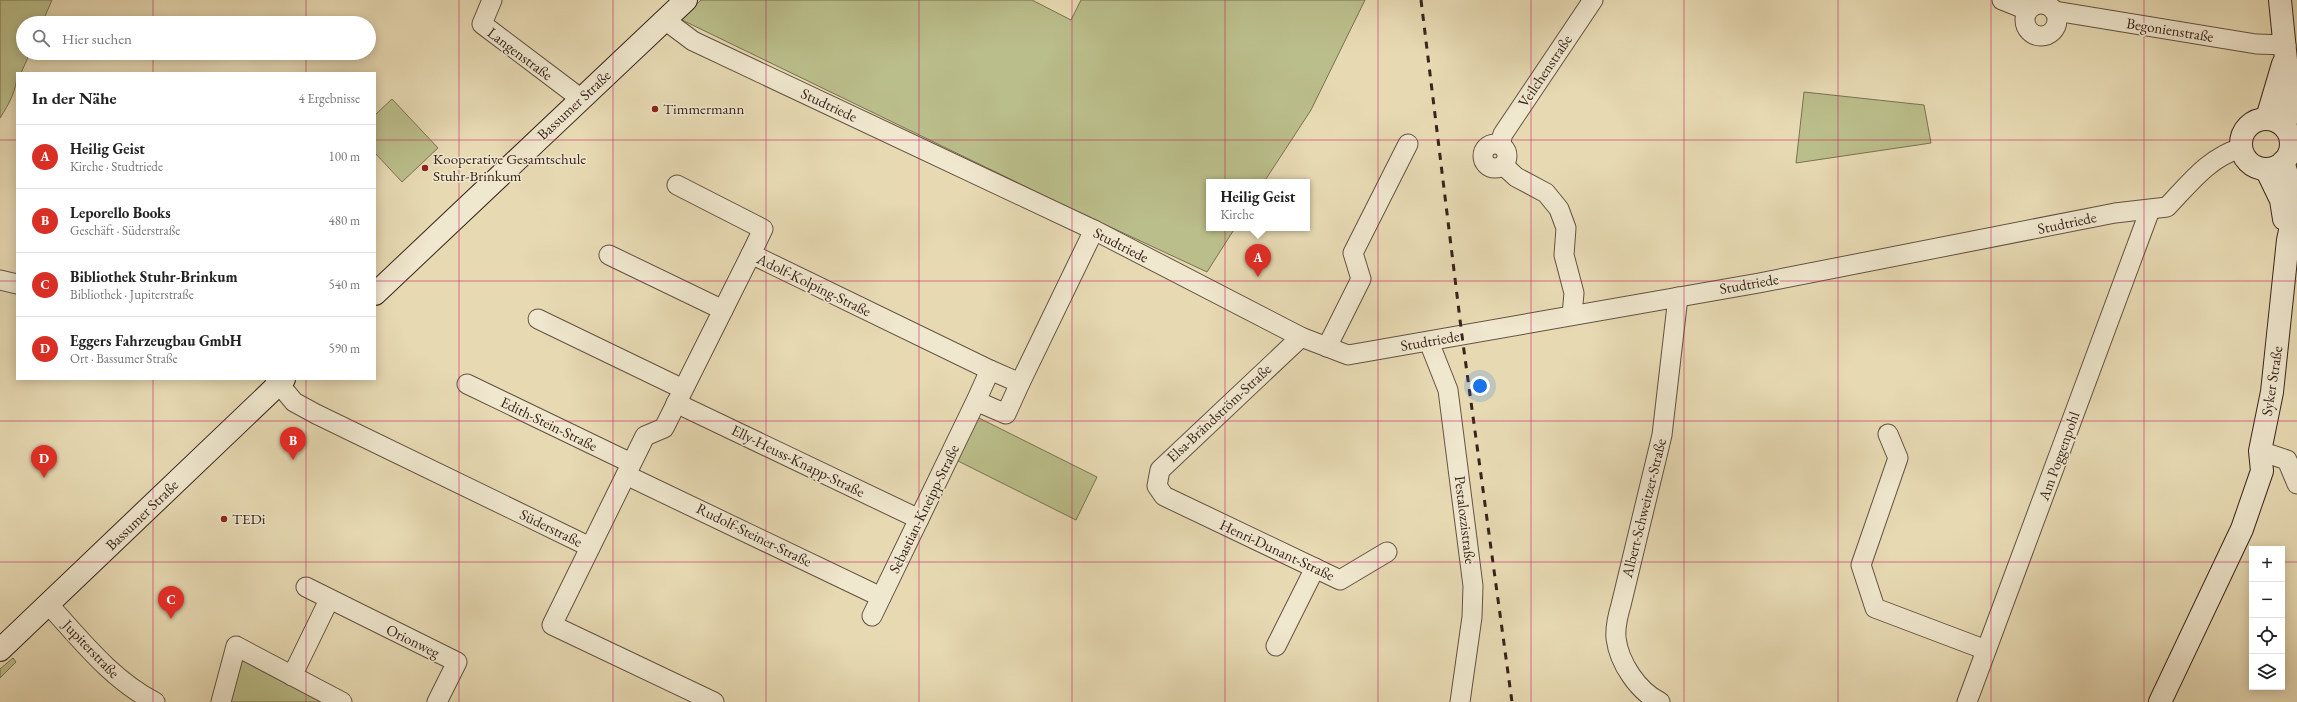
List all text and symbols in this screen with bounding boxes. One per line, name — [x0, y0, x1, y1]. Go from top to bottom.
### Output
street label: Begonienstraße — [2125, 13, 2215, 46]
search box — [16, 16, 376, 60]
street label: Langenstraße — [484, 23, 557, 84]
icon: search — [30, 27, 52, 49]
text: Hier suchen — [62, 29, 132, 48]
street label: Veilchenstraße — [1513, 31, 1576, 111]
street label: Bassumer Straße — [533, 66, 615, 144]
street label: Studtriede — [798, 83, 860, 126]
text: In der Nähe — [32, 87, 117, 109]
text: 4 Ergebnisse — [299, 90, 360, 107]
place label: Timmermann — [663, 99, 745, 118]
marker: Timmermann — [650, 104, 660, 114]
text: Heilig Geist — [70, 139, 145, 158]
text: A — [40, 148, 50, 165]
text: 100 m — [329, 148, 360, 165]
place label: Kooperative Gesamtschule Stuhr-Brinkum — [433, 149, 586, 185]
text: Kirche · Studtriede — [70, 158, 163, 175]
marker: Kooperative Gesamtschule Stuhr-Brinkum — [420, 163, 430, 173]
popup — [1206, 179, 1310, 231]
text: Heilig Geist — [1221, 187, 1295, 206]
text: Leporello Books — [70, 203, 171, 222]
text: Kirche — [1221, 206, 1254, 223]
street label: Studtriede — [2036, 207, 2098, 238]
text: B — [41, 212, 49, 229]
text: 480 m — [329, 212, 360, 229]
text: Geschäft · Süderstraße — [70, 222, 180, 239]
street label: Studtriede — [1090, 223, 1152, 267]
pin: A — [1245, 244, 1271, 277]
street label: Adolf-Kolping-Straße — [753, 248, 875, 321]
text: Bibliothek Stuhr-Brinkum — [70, 267, 238, 286]
street label: Studtriede — [1718, 269, 1780, 298]
text: C — [40, 276, 50, 293]
text: 540 m — [329, 276, 360, 293]
text: Bibliothek · Jupiterstraße — [70, 286, 194, 303]
street label: Studtriede — [1399, 326, 1461, 355]
text: Eggers Fahrzeugbau GmbH — [70, 331, 242, 350]
text: D — [40, 340, 50, 357]
text: 590 m — [329, 340, 360, 357]
street label: Syker Straße — [2257, 344, 2286, 417]
text: Ort · Bassumer Straße — [70, 350, 178, 367]
street label: Elsa-Brändström-Straße — [1162, 359, 1275, 466]
your location — [1470, 376, 1490, 396]
street label: Edith-Stein-Straße — [498, 392, 601, 455]
street label: Am Poggenpohl — [2033, 408, 2084, 504]
street label: Elly-Heuss-Knapp-Straße — [728, 420, 868, 501]
pin: B — [280, 427, 306, 460]
street label: Albert-Schweitzer-Straße — [1617, 436, 1670, 580]
street label: Sebastian-Kneipp-Straße — [884, 441, 963, 576]
pin: D — [31, 445, 57, 478]
street label: Bassumer Straße — [101, 475, 182, 554]
street label: Pestalozzistraße — [1451, 475, 1480, 565]
street label: Rudolf-Steiner-Straße — [693, 498, 815, 571]
street label: Süderstraße — [517, 504, 586, 551]
place label: TEDi — [232, 509, 266, 528]
marker: TEDi — [219, 514, 229, 524]
street label: Henri-Dunant-Straße — [1217, 515, 1338, 585]
map controls — [2249, 546, 2285, 690]
button: + — [2249, 546, 2285, 582]
button: − — [2249, 582, 2285, 618]
pin: C — [158, 586, 184, 619]
street label: Jupiterstraße — [57, 614, 124, 682]
button: locate — [2249, 618, 2285, 654]
street label: Orionweg — [383, 619, 444, 662]
button: layers — [2249, 654, 2285, 690]

